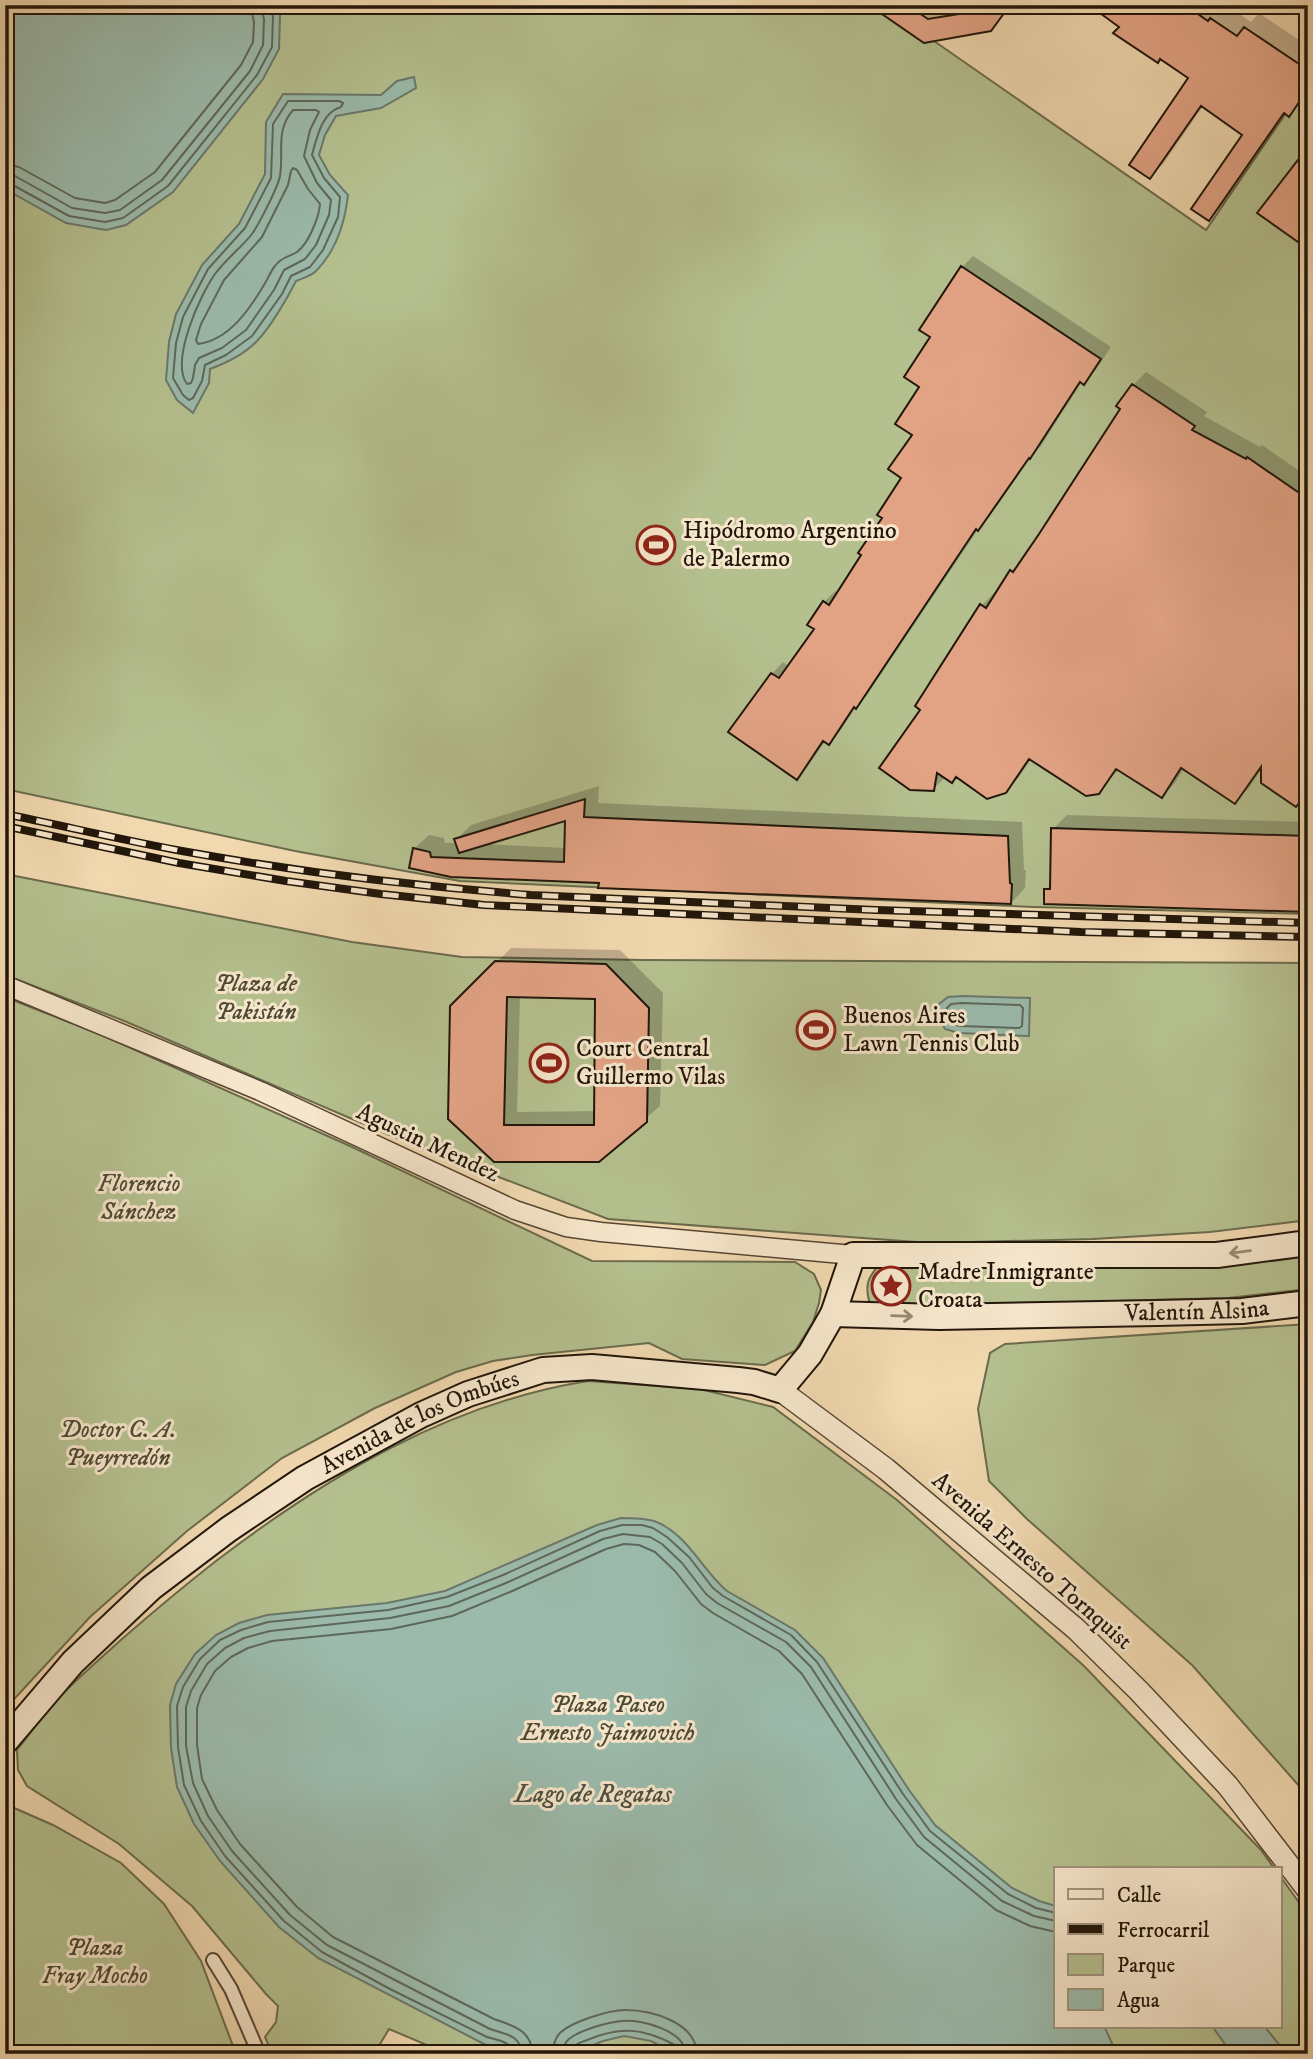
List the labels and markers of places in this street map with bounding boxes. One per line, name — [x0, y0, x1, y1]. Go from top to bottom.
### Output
place label: Hipódromo Argentino de Palermo — [683, 516, 897, 574]
sports icon: Hipódromo Argentino de Palermo — [635, 524, 677, 566]
place label: Buenos Aires Lawn Tennis Club — [843, 1001, 1019, 1059]
sports icon: Buenos Aires Lawn Tennis Club — [795, 1009, 837, 1051]
place label: Court Central Guillermo Vilas — [576, 1034, 725, 1092]
sports icon: Court Central Guillermo Vilas — [528, 1042, 570, 1084]
place label: Madre Inmigrante Croata — [918, 1257, 1094, 1315]
place icon: Madre Inmigrante Croata — [870, 1265, 912, 1307]

